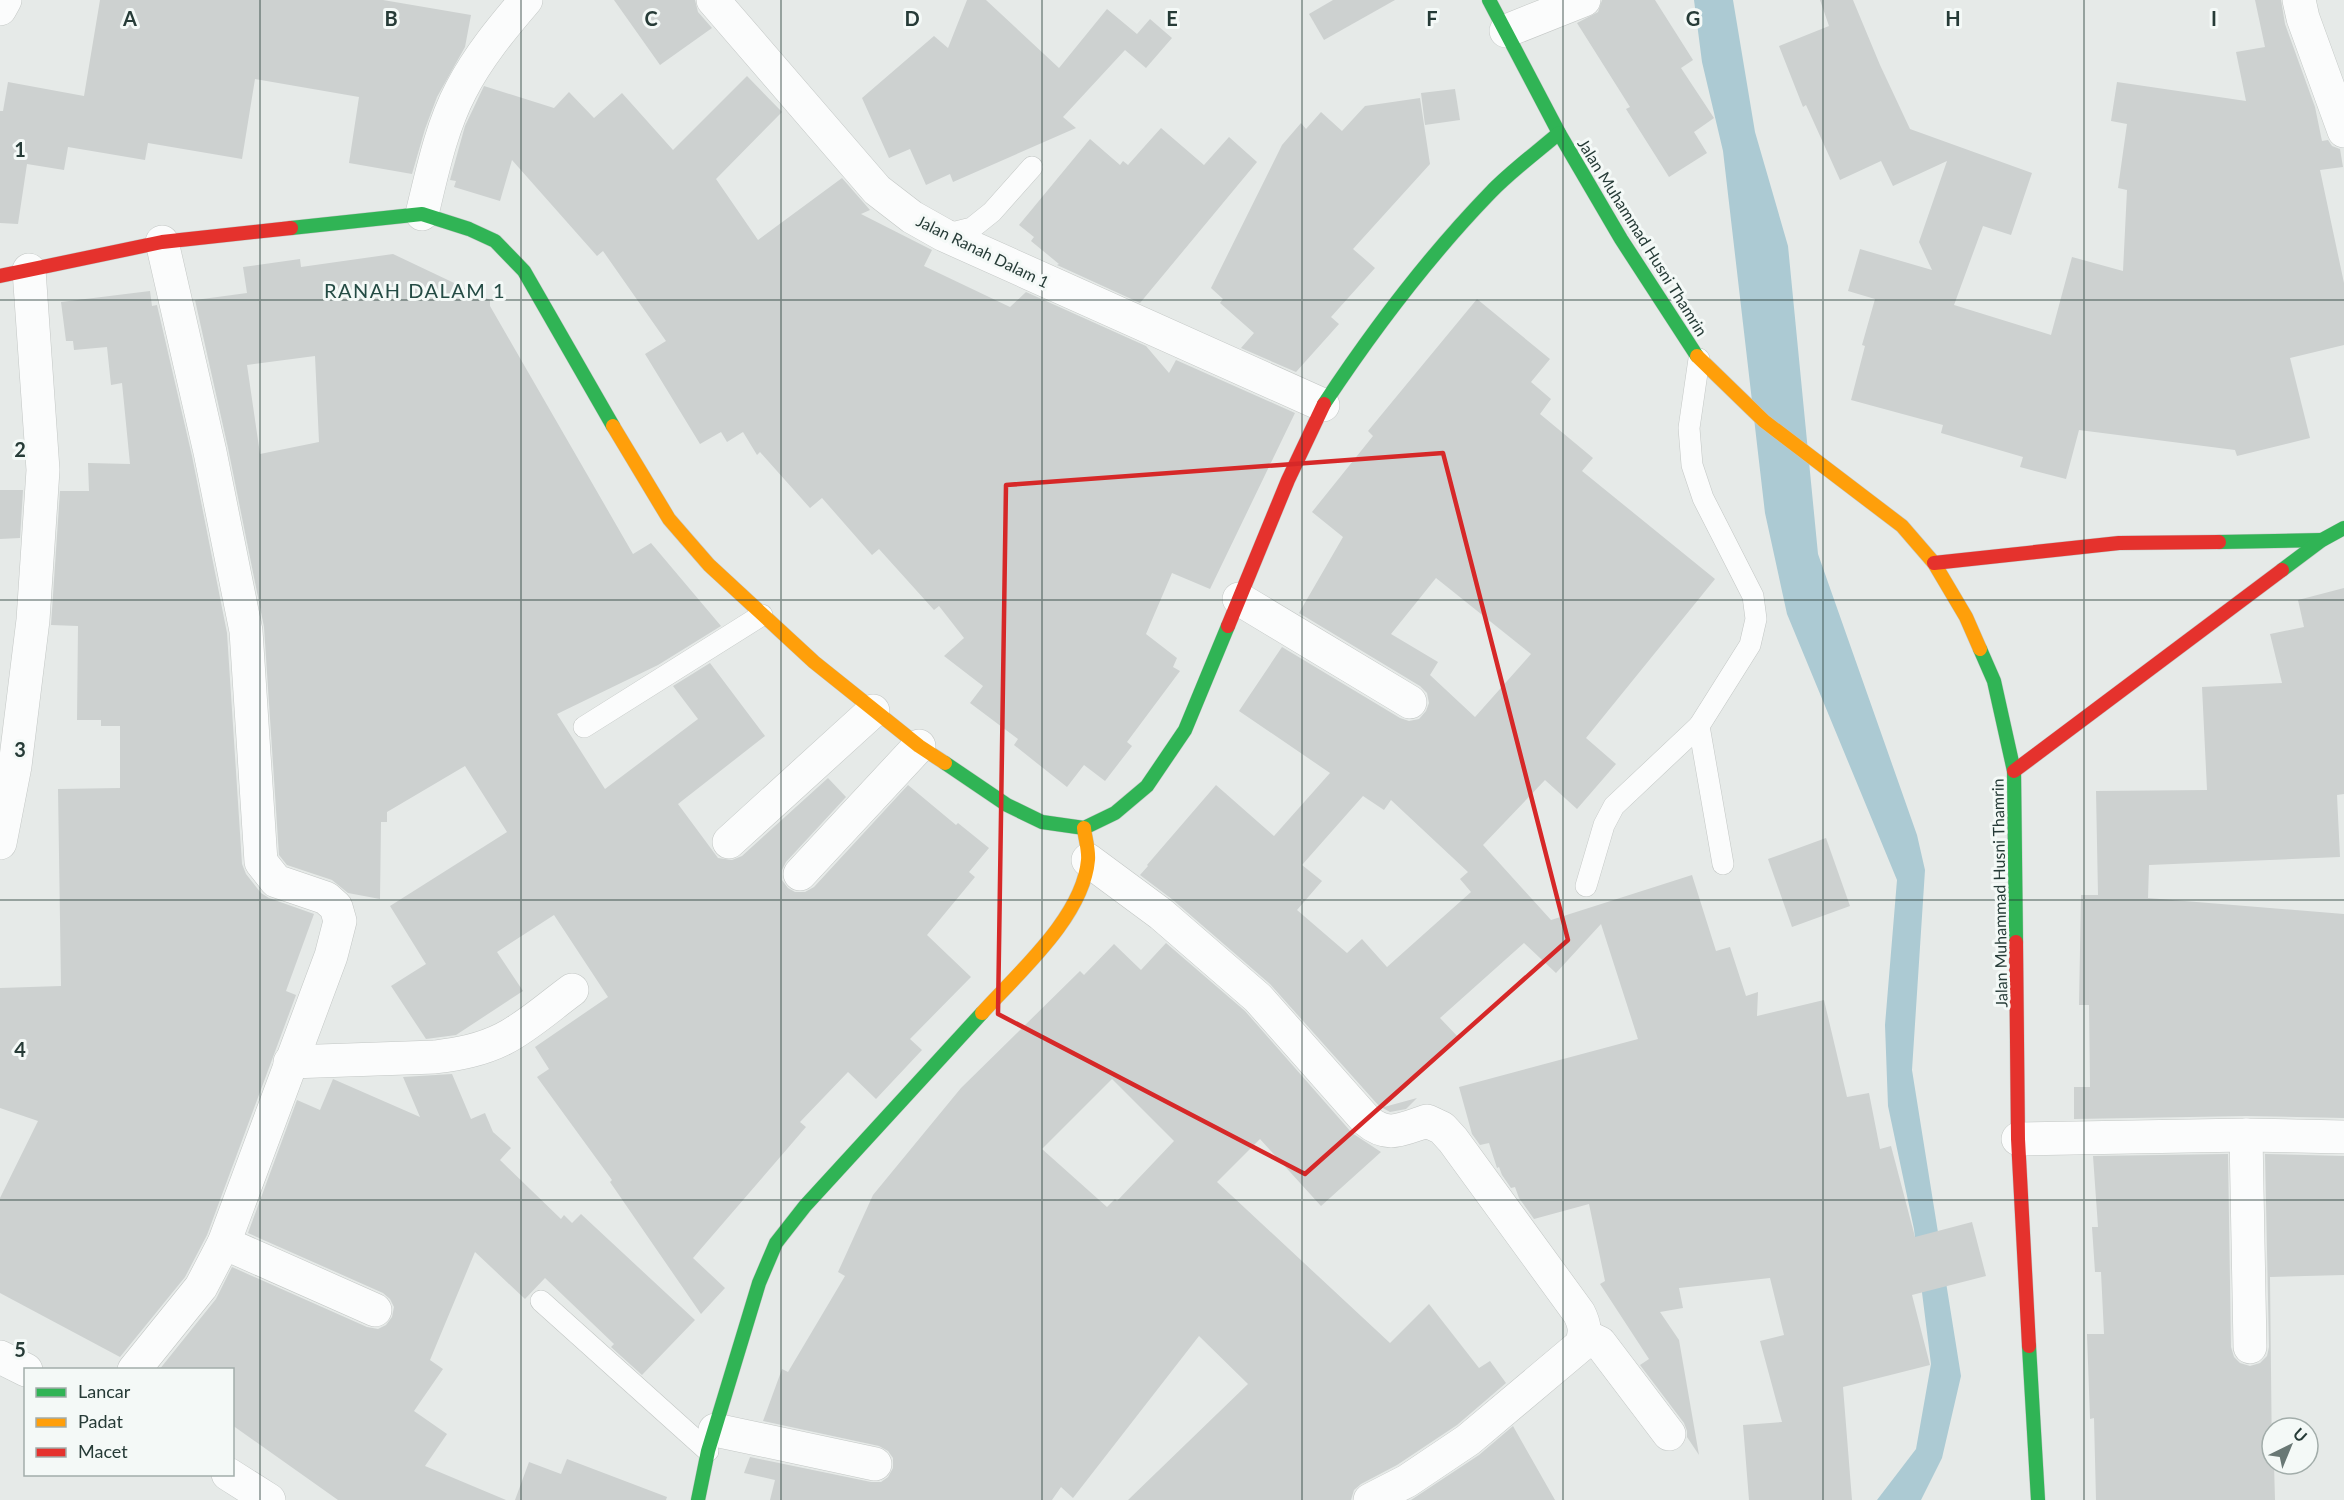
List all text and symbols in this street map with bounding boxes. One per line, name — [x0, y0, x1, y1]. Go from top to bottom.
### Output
text: A — [122, 6, 137, 30]
text: B — [384, 6, 398, 30]
text: C — [644, 6, 658, 30]
text: D — [904, 6, 920, 30]
text: E — [1166, 6, 1178, 30]
text: F — [1426, 6, 1438, 30]
text: G — [1686, 6, 1700, 30]
text: H — [1945, 6, 1961, 30]
text: I — [2211, 6, 2217, 30]
street label: Jalan Muhammad Husni Thamrin — [1574, 135, 1712, 339]
text: 1 — [14, 137, 26, 161]
street label: Jalan Ranah Dalam 1 — [914, 211, 1052, 291]
district label: RANAH DALAM 1 — [324, 278, 506, 302]
text: 2 — [14, 437, 26, 461]
text: 3 — [14, 737, 26, 761]
street label: Jalan Muhammad Husni Thamrin — [1988, 778, 2010, 1008]
text: 4 — [14, 1037, 26, 1061]
text: 5 — [14, 1337, 26, 1361]
legend — [24, 1368, 234, 1476]
text: Lancar — [78, 1380, 131, 1402]
text: Padat — [78, 1410, 123, 1432]
north arrow — [2260, 1416, 2320, 1476]
text: U — [2290, 1424, 2311, 1446]
text: Macet — [78, 1440, 128, 1462]

